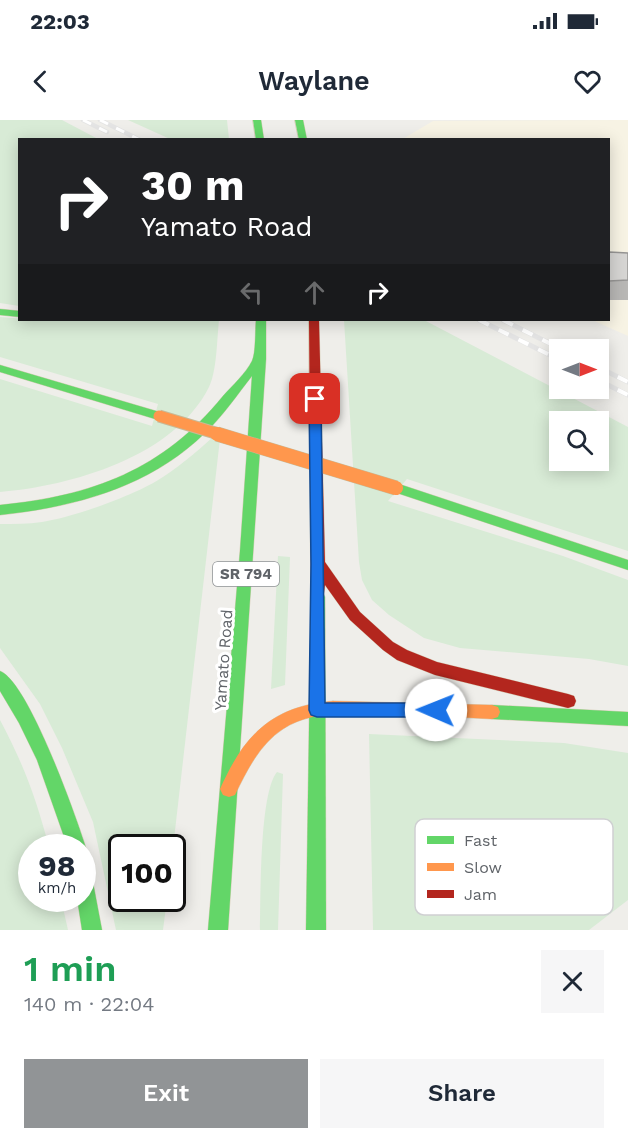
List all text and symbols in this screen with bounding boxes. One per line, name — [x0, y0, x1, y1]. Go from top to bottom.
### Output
text: 22:03 — [30, 9, 90, 34]
icon: back — [24, 65, 57, 98]
text: Waylane — [258, 65, 370, 97]
icon: heart — [571, 65, 604, 98]
text: 30 m — [141, 161, 245, 210]
icon: right — [42, 162, 120, 240]
text: Yamato Road — [141, 211, 312, 243]
icon: left — [235, 276, 268, 309]
icon: ahead — [298, 276, 331, 309]
icon: right — [361, 276, 394, 309]
north arrow — [549, 339, 609, 399]
map controls — [549, 339, 609, 471]
pin — [289, 373, 340, 424]
icon: arrive — [298, 382, 331, 415]
button: search — [549, 411, 609, 471]
road number: SR 794 — [213, 562, 279, 586]
street label: Yamato Road — [210, 609, 237, 711]
position arrow — [404, 678, 468, 742]
legend — [415, 819, 613, 915]
text: Fast — [464, 831, 497, 850]
speed limit sign: 100 — [108, 834, 186, 912]
text: 98 — [38, 848, 76, 883]
text: Slow — [464, 858, 502, 877]
text: km/h — [38, 879, 76, 897]
text: Jam — [464, 885, 497, 904]
text: 1 min — [24, 948, 116, 990]
button: close — [541, 950, 604, 1013]
text: 140 m · 22:04 — [24, 992, 154, 1016]
button: Exit — [24, 1059, 308, 1128]
button: Share — [320, 1059, 604, 1128]

